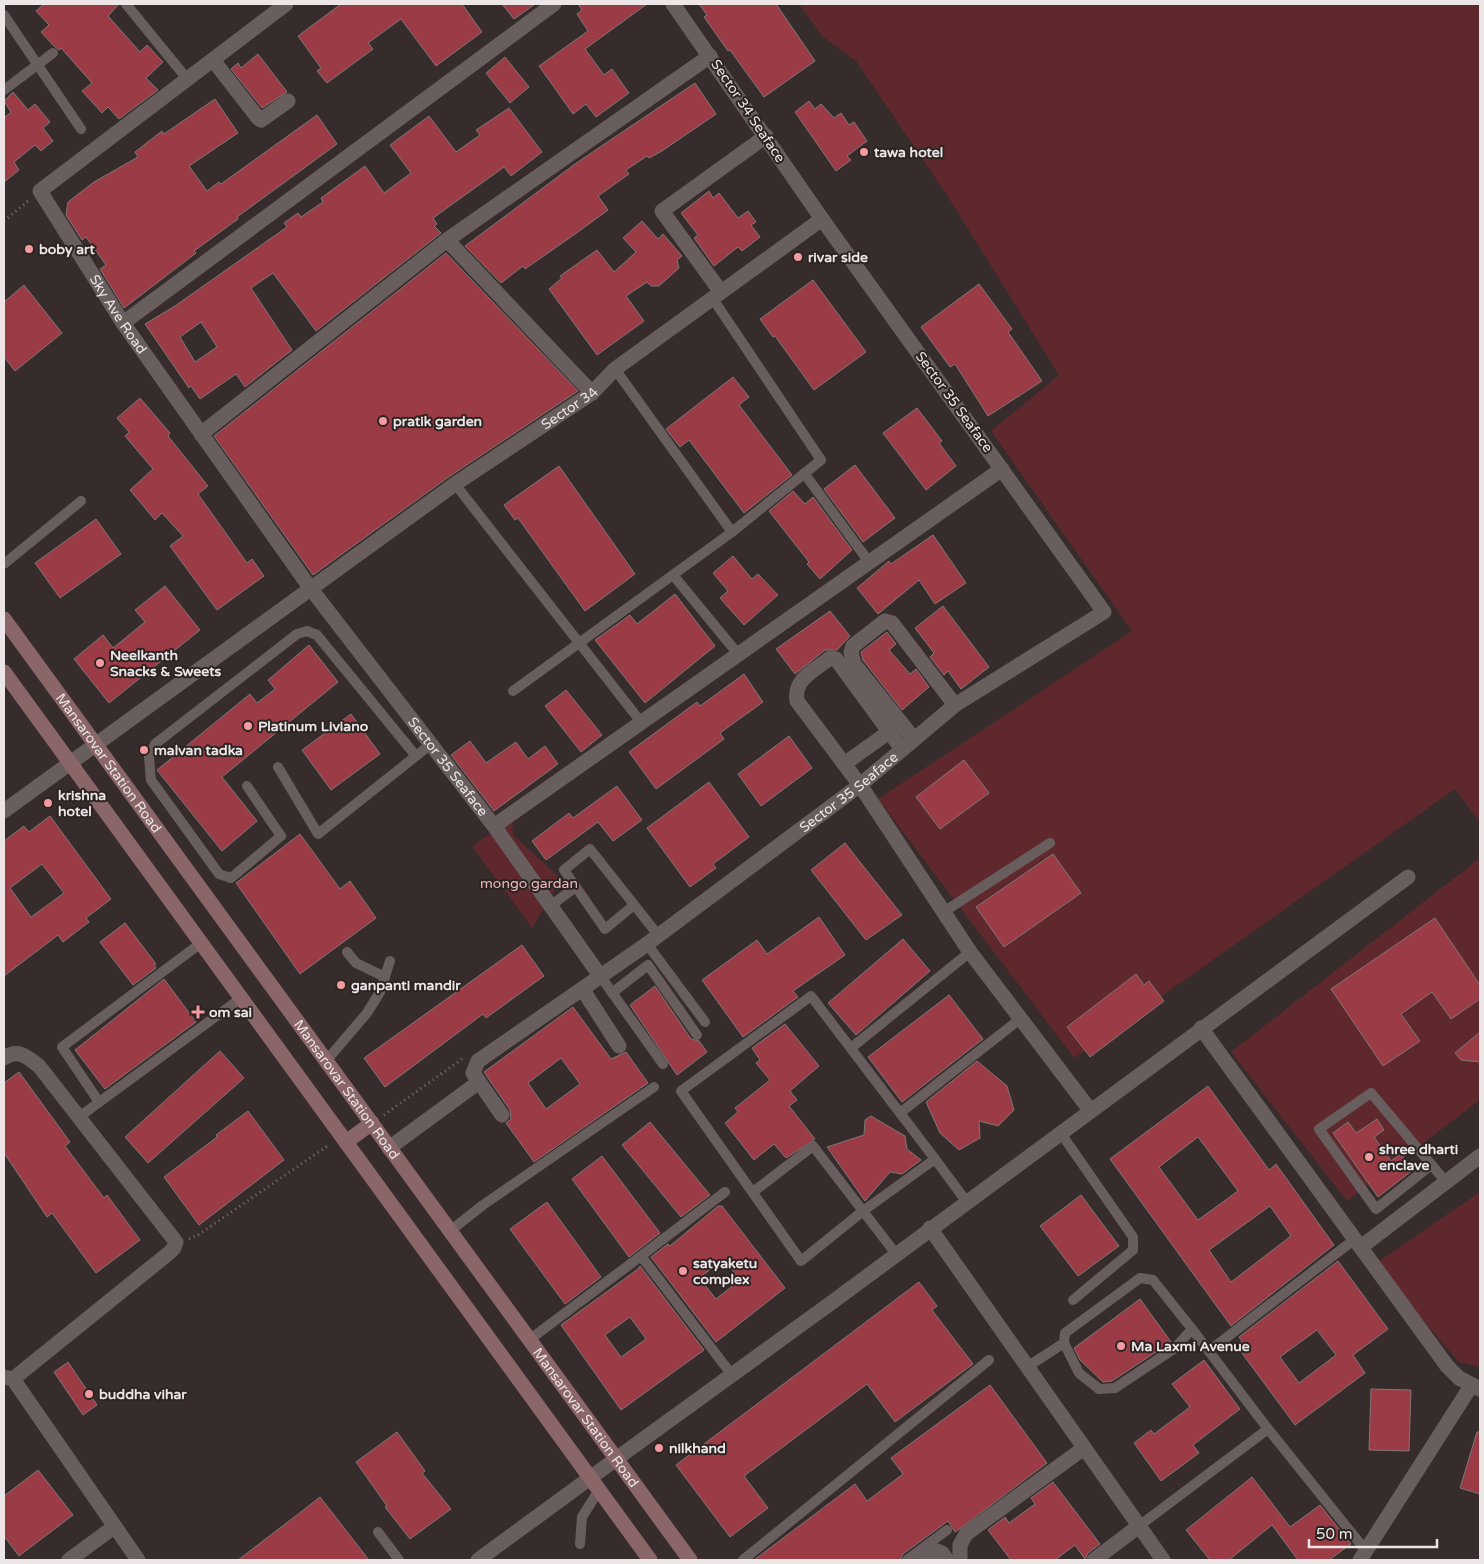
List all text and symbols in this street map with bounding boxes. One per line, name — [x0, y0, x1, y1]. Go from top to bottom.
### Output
street label: Sector 34 Seaface — [707, 56, 789, 166]
place label: tawa hotel — [873, 144, 943, 161]
marker: tawa hotel — [858, 146, 870, 158]
place label: boby art — [39, 241, 95, 258]
marker: boby art — [23, 243, 35, 255]
place label: rivar side — [808, 249, 868, 266]
marker: rivar side — [792, 251, 804, 263]
street label: Sky Ave Road — [86, 271, 151, 357]
street label: Sector 35 Seaface — [912, 348, 996, 456]
street label: Sector 34 — [538, 383, 602, 433]
place label: pratik garden — [393, 413, 482, 430]
marker: pratik garden — [377, 415, 389, 427]
place label: Neelkanth Snacks & Sweets — [110, 647, 222, 680]
marker: Neelkanth Snacks & Sweets — [94, 657, 106, 669]
street label: Mansarovar Station Road — [52, 690, 165, 836]
street label: Sector 35 Seaface — [405, 714, 492, 820]
place label: Platinum Liviano — [258, 718, 369, 735]
marker: Platinum Liviano — [242, 720, 254, 732]
place label: malvan tadka — [154, 742, 243, 759]
marker: malvan tadka — [138, 744, 150, 756]
street label: Sector 35 Seaface — [796, 748, 901, 836]
place label: krishna hotel — [58, 787, 106, 820]
marker: krishna hotel — [42, 797, 54, 809]
park label: mongo gardan — [480, 875, 578, 892]
place label: ganpanti mandir — [351, 977, 461, 994]
marker: ganpanti mandir — [335, 979, 347, 991]
place label: om sai — [209, 1004, 252, 1021]
marker: om sai — [191, 1005, 205, 1019]
street label: Mansarovar Station Road — [290, 1016, 403, 1162]
place label: shree dharti enclave — [1379, 1141, 1458, 1174]
marker: shree dharti enclave — [1363, 1151, 1375, 1163]
place label: satyaketu complex — [693, 1255, 757, 1288]
marker: satyaketu complex — [677, 1265, 689, 1277]
place label: Ma Laxmi Avenue — [1131, 1338, 1250, 1355]
marker: Ma Laxmi Avenue — [1115, 1340, 1127, 1352]
street label: Mansarovar Station Road — [530, 1344, 643, 1490]
place label: buddha vihar — [99, 1386, 187, 1403]
marker: buddha vihar — [83, 1388, 95, 1400]
place label: nilkhand — [669, 1440, 726, 1457]
marker: nilkhand — [653, 1442, 665, 1454]
scale bar — [1309, 1516, 1436, 1548]
text: 50 m — [1316, 1525, 1353, 1543]

